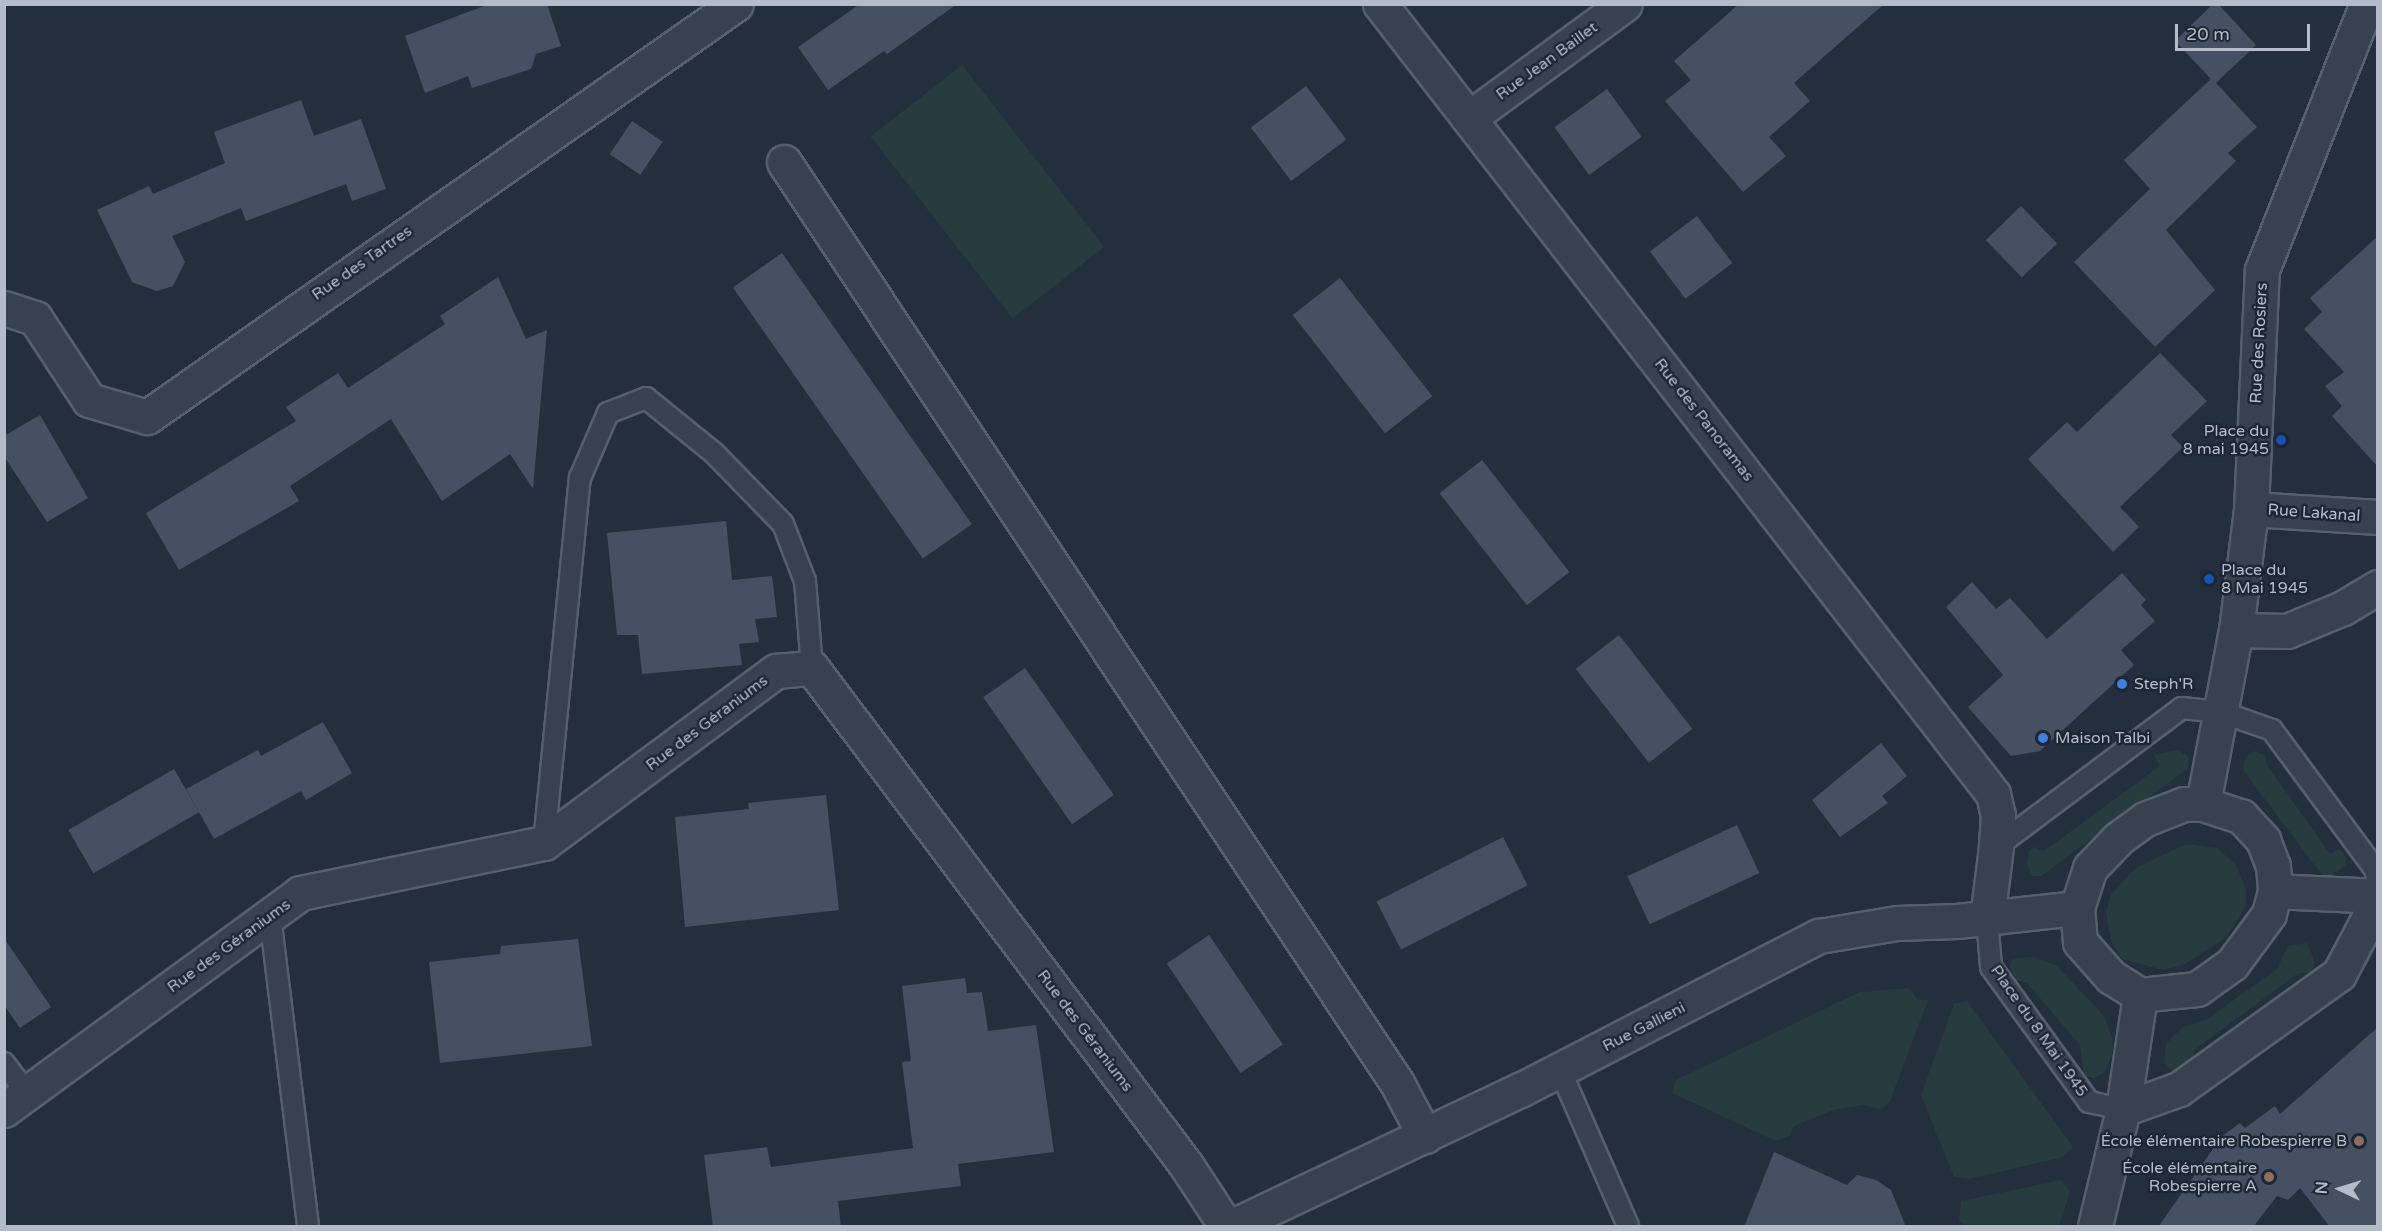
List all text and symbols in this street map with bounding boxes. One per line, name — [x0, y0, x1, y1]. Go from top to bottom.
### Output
scale bar — [2178, 12, 2313, 50]
street label: Rue Jean Baillet — [1492, 18, 1602, 104]
text: 20 m — [2186, 23, 2230, 45]
street label: Rue des Tartres — [308, 221, 416, 305]
street label: Rue des Rosiers — [2246, 282, 2272, 404]
street label: Rue des Panoramas — [1650, 355, 1758, 485]
place label: Place du 8 mai 1945 — [2183, 421, 2269, 459]
marker: Place du 8 mai 1945 — [2274, 433, 2288, 447]
street label: Rue Lakanal — [2267, 500, 2361, 526]
place label: Place du 8 Mai 1945 — [2221, 560, 2308, 598]
marker: Place du 8 Mai 1945 — [2202, 572, 2216, 586]
street label: Rue des Géraniums — [642, 671, 772, 775]
place label: Steph'R — [2134, 674, 2193, 694]
marker: Steph'R — [2115, 677, 2129, 691]
place label: Maison Talbi — [2055, 728, 2150, 748]
marker: Maison Talbi — [2036, 731, 2050, 745]
street label: Rue des Géraniums — [164, 895, 294, 997]
street label: Place du 8 Mai 1945 — [1986, 961, 2092, 1101]
street label: Rue des Géraniums — [1033, 966, 1137, 1096]
street label: Rue Gallieni — [1599, 998, 1689, 1056]
place label: École élémentaire Robespierre B — [2101, 1131, 2347, 1151]
marker: École élémentaire Robespierre B — [2352, 1134, 2366, 1148]
place label: École élémentaire Robespierre A — [2122, 1158, 2257, 1196]
north arrow — [2310, 1159, 2370, 1219]
marker: École élémentaire Robespierre A — [2262, 1170, 2276, 1184]
text: N — [2312, 1181, 2332, 1195]

